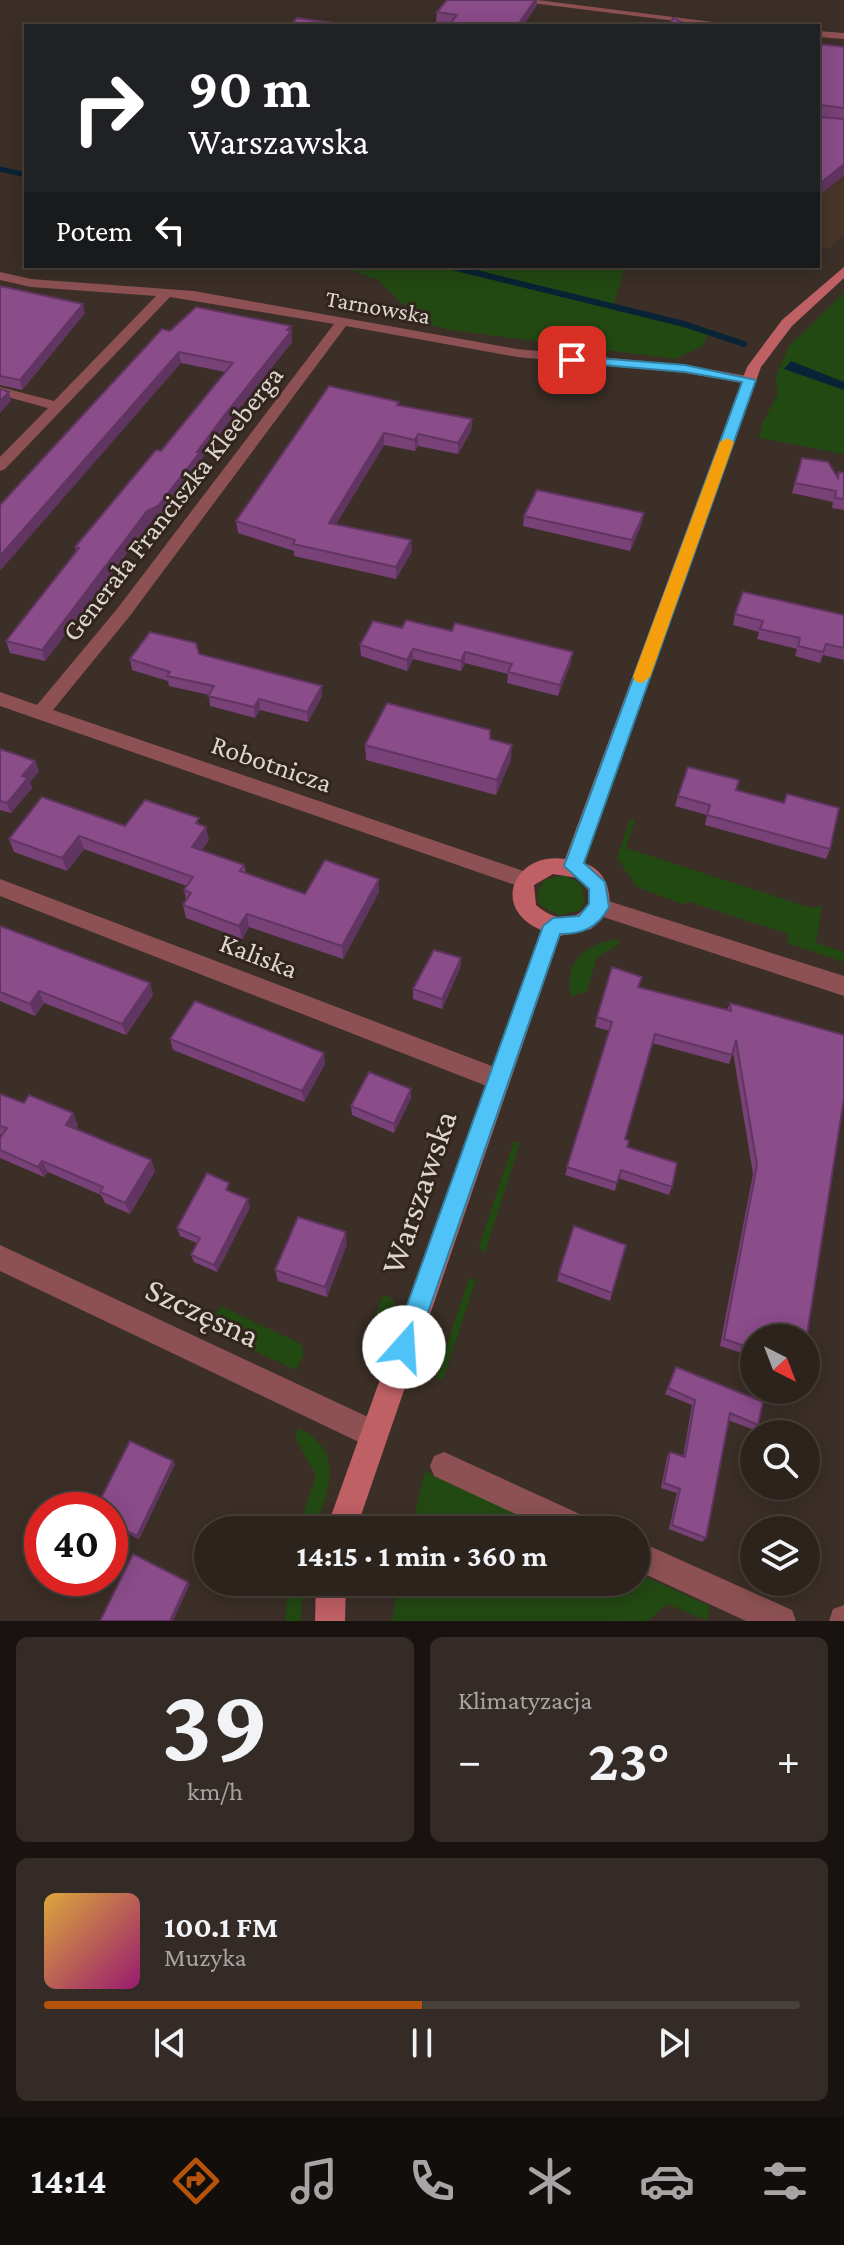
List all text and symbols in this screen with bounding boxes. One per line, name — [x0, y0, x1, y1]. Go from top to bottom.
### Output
icon: right — [56, 56, 160, 160]
text: 90 m — [188, 57, 311, 119]
text: Warszawska — [188, 122, 369, 162]
icon: left — [148, 208, 192, 252]
text: Potem — [56, 214, 132, 247]
street label: Tarnowska — [324, 284, 433, 329]
pin — [538, 326, 606, 394]
icon: arrive — [550, 338, 594, 382]
street label: Generała Franciszka Kleeberga — [56, 360, 289, 647]
street label: Robotnicza — [207, 728, 336, 799]
street label: Kaliska — [216, 927, 302, 984]
street label: Warszawska — [373, 1105, 464, 1279]
street label: Szczęsna — [140, 1270, 266, 1356]
position arrow — [362, 1305, 446, 1389]
north arrow — [740, 1324, 820, 1404]
map controls — [740, 1324, 820, 1596]
button: search — [740, 1420, 820, 1500]
speed limit sign: 40 — [24, 1492, 128, 1596]
button: layers — [740, 1516, 820, 1596]
text: 14:15 · 1 min · 360 m — [297, 1539, 547, 1572]
text: 39 — [161, 1667, 269, 1782]
text: Klimatyzacja — [458, 1686, 592, 1715]
text: 23° — [588, 1726, 670, 1793]
text: − — [458, 1736, 481, 1784]
text: + — [777, 1736, 800, 1784]
text: km/h — [187, 1777, 243, 1806]
text: 100.1 FM — [164, 1910, 278, 1943]
text: Muzyka — [164, 1943, 247, 1972]
icon: previous — [148, 2021, 192, 2065]
icon: pause — [400, 2021, 444, 2065]
icon: next — [652, 2021, 696, 2065]
icon: directions — [168, 2153, 224, 2209]
icon: music — [286, 2153, 342, 2209]
icon: phone — [404, 2153, 460, 2209]
icon: climate — [522, 2153, 578, 2209]
icon: car — [639, 2153, 695, 2209]
icon: filters — [757, 2153, 813, 2209]
text: 14:14 — [31, 2161, 107, 2201]

